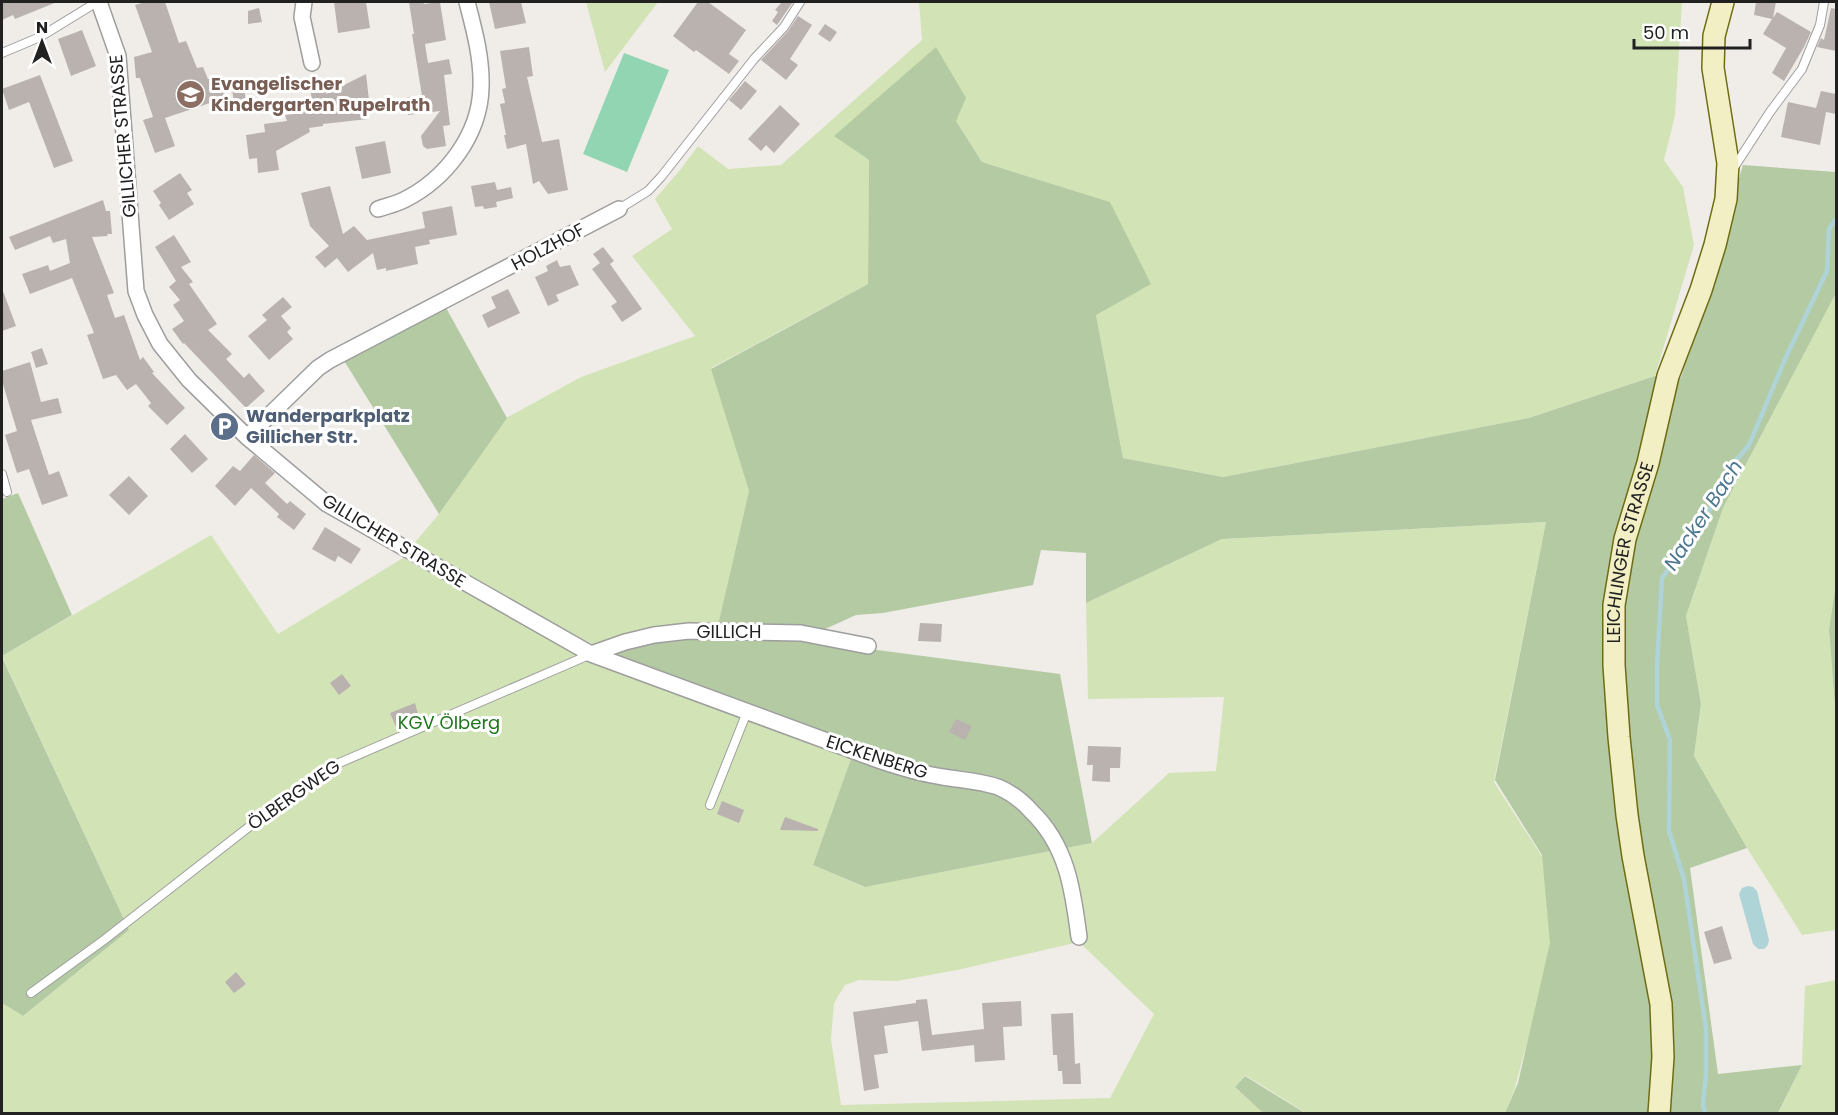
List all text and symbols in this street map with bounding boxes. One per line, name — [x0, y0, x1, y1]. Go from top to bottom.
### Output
north arrow — [12, 12, 72, 72]
scale bar — [1634, 12, 1750, 50]
text: N — [36, 16, 48, 39]
text: 50 m — [1643, 20, 1689, 45]
street label: GILLICHER STRASSE — [103, 54, 142, 219]
place label: Evangelischer Kindergarten Rupelrath — [211, 71, 430, 117]
school or university icon: Evangelischer Kindergarten Rupelrath — [174, 78, 206, 110]
street label: HOLZHOF — [507, 217, 589, 276]
place label: Wanderparkplatz Gillicher Str. — [246, 403, 410, 449]
parking icon: Wanderparkplatz Gillicher Str. — [209, 410, 241, 442]
water label: Nacker Bach — [1657, 454, 1749, 576]
street label: LEICHLINGER STRASSE — [1601, 459, 1660, 644]
street label: GILLICHER STRASSE — [318, 488, 471, 593]
street label: GILLICH — [697, 619, 761, 644]
park label: KGV Ölberg — [398, 710, 500, 735]
street label: EICKENBERG — [823, 728, 931, 785]
street label: ÖLBERGWEG — [242, 753, 345, 836]

